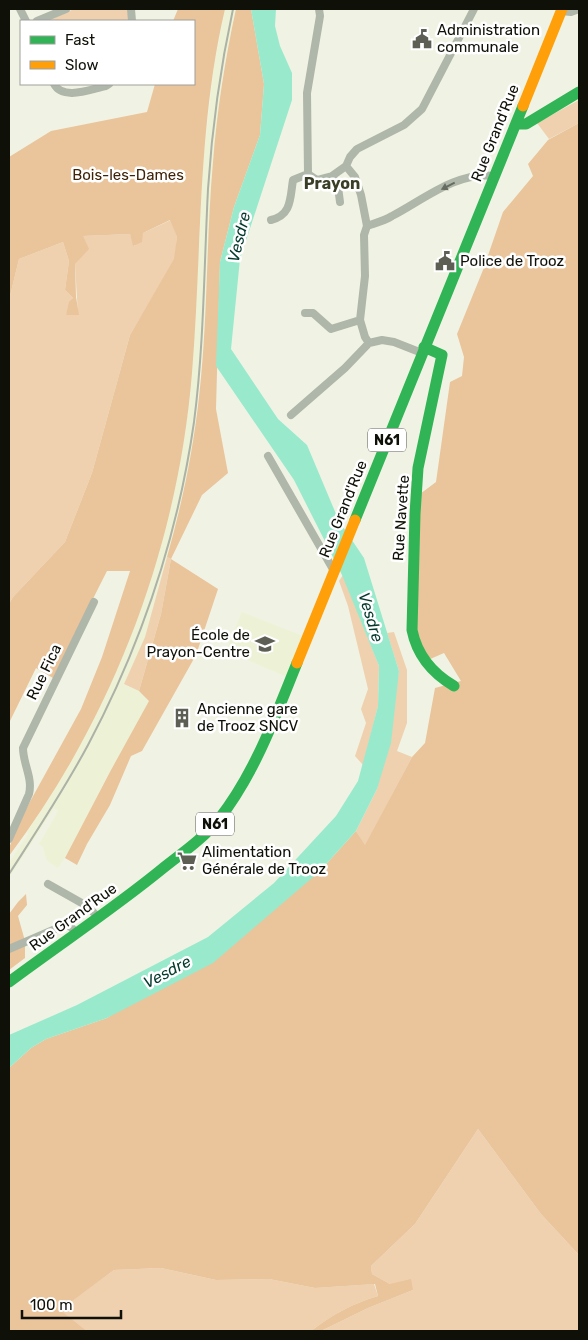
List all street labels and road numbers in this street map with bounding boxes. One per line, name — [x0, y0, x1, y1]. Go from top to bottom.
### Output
street label: Rue Grand'Rue — [467, 82, 523, 184]
road number: N61 — [368, 428, 406, 452]
street label: Rue Grand'Rue — [315, 458, 371, 560]
street label: Rue Navette — [389, 474, 413, 562]
street label: Rue Fica — [23, 641, 65, 703]
road number: N61 — [196, 812, 234, 836]
street label: Rue Grand'Rue — [26, 879, 120, 955]

